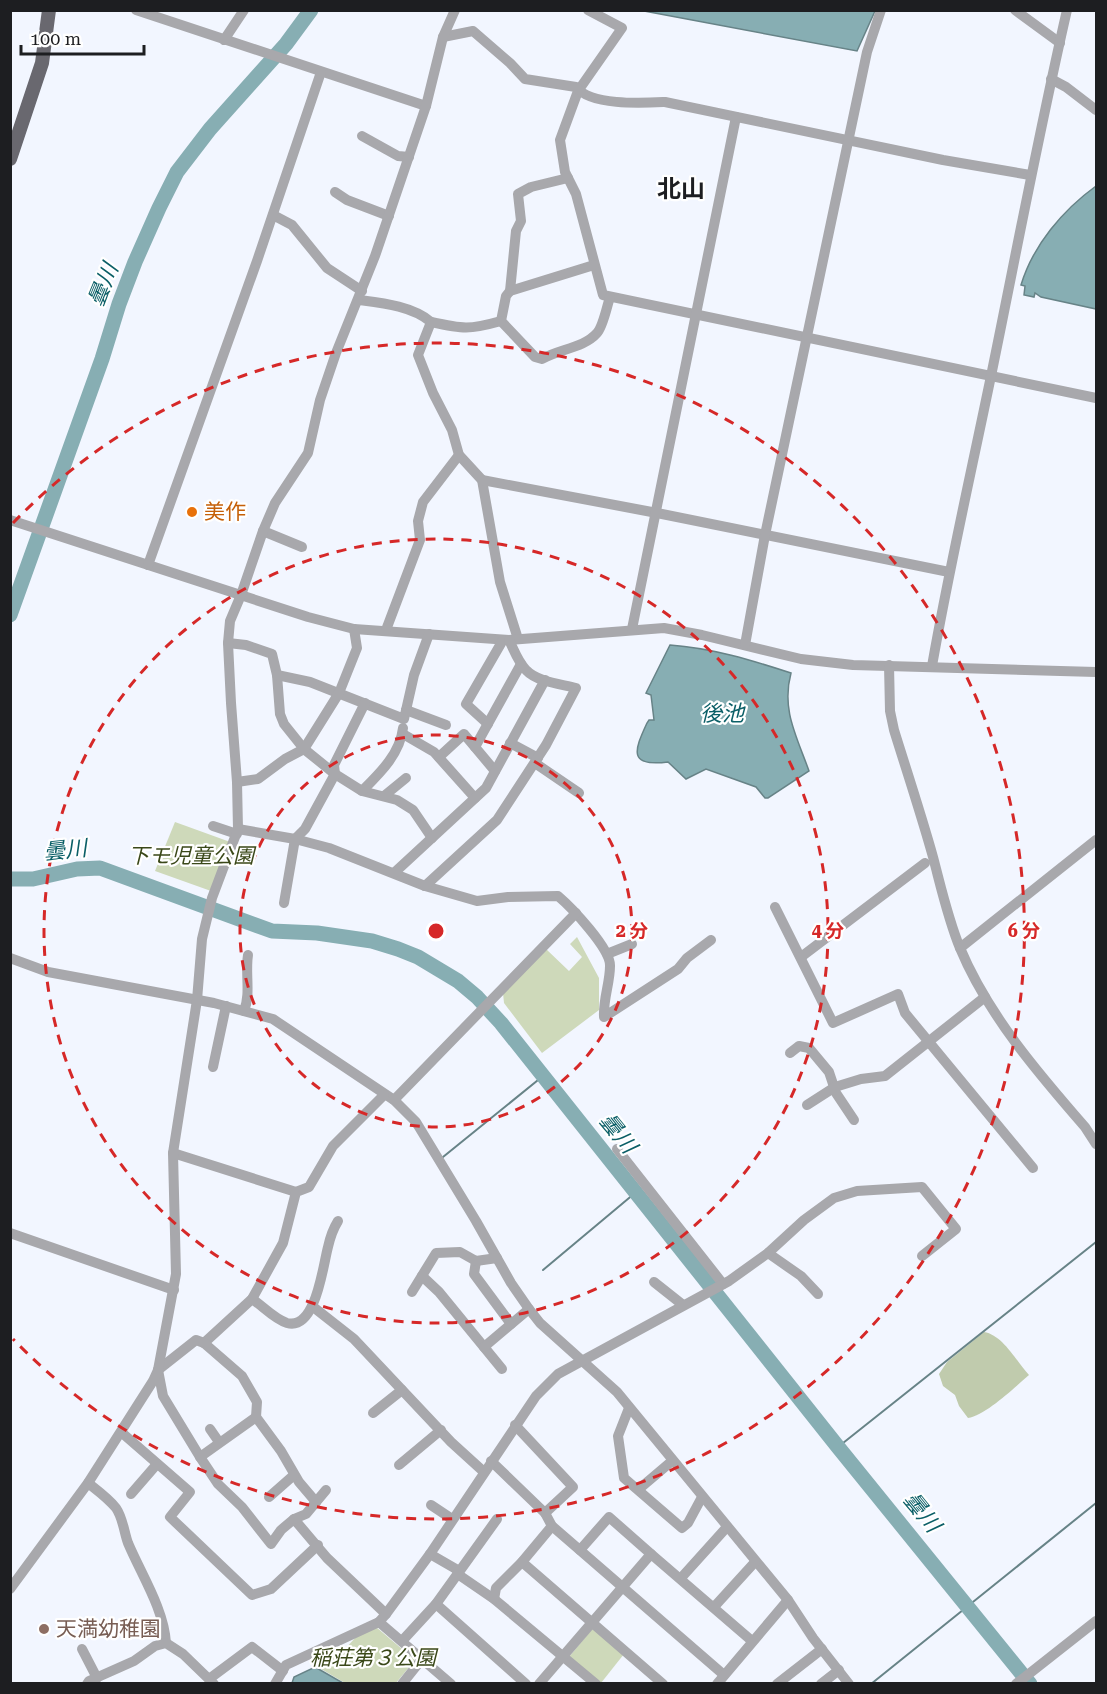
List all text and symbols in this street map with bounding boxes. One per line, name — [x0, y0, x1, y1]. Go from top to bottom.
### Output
scale bar — [21, 18, 144, 56]
text: 100 m — [30, 28, 81, 49]
district label: 北山 — [657, 175, 705, 203]
water label: 曇川 — [83, 258, 124, 310]
place label: 美作 — [204, 500, 246, 524]
marker: 美作 — [185, 505, 199, 519]
water label: 後池 — [700, 701, 746, 726]
water label: 曇川 — [42, 835, 90, 865]
park label: 下モ児童公園 — [128, 844, 257, 868]
text: 2 分 — [616, 920, 648, 941]
text: 4 分 — [812, 920, 844, 941]
text: 6 分 — [1008, 920, 1040, 941]
centre of rings — [426, 921, 446, 941]
water label: 曇川 — [594, 1108, 643, 1160]
water label: 曇川 — [898, 1487, 947, 1539]
place label: 天満幼稚園 — [56, 1617, 161, 1641]
marker: 天満幼稚園 — [37, 1622, 51, 1636]
park label: 稲荘第３公園 — [310, 1646, 439, 1670]

